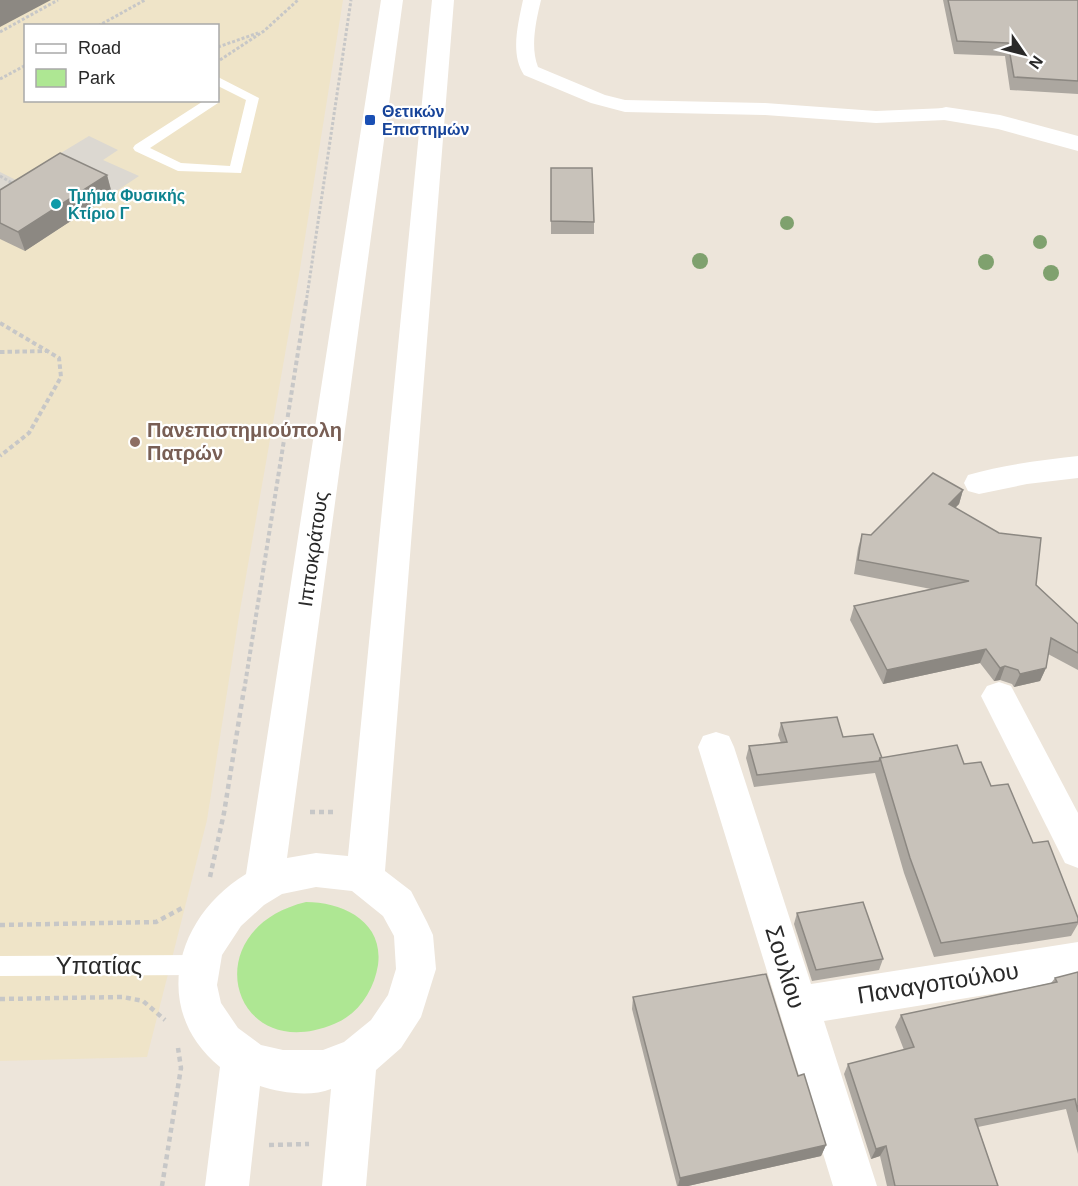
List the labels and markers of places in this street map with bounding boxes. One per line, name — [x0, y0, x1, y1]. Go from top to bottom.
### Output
place label: Θετικών Επιστημών — [382, 103, 470, 138]
marker: Θετικών Επιστημών — [363, 113, 377, 127]
place label: Τμήμα Φυσικής Κτίριο Γ — [68, 187, 185, 222]
marker: Τμήμα Φυσικής Κτίριο Γ — [49, 197, 63, 211]
place label: Πανεπιστημιούπολη Πατρών — [147, 419, 342, 464]
marker: Πανεπιστημιούπολη Πατρών — [128, 435, 142, 449]

